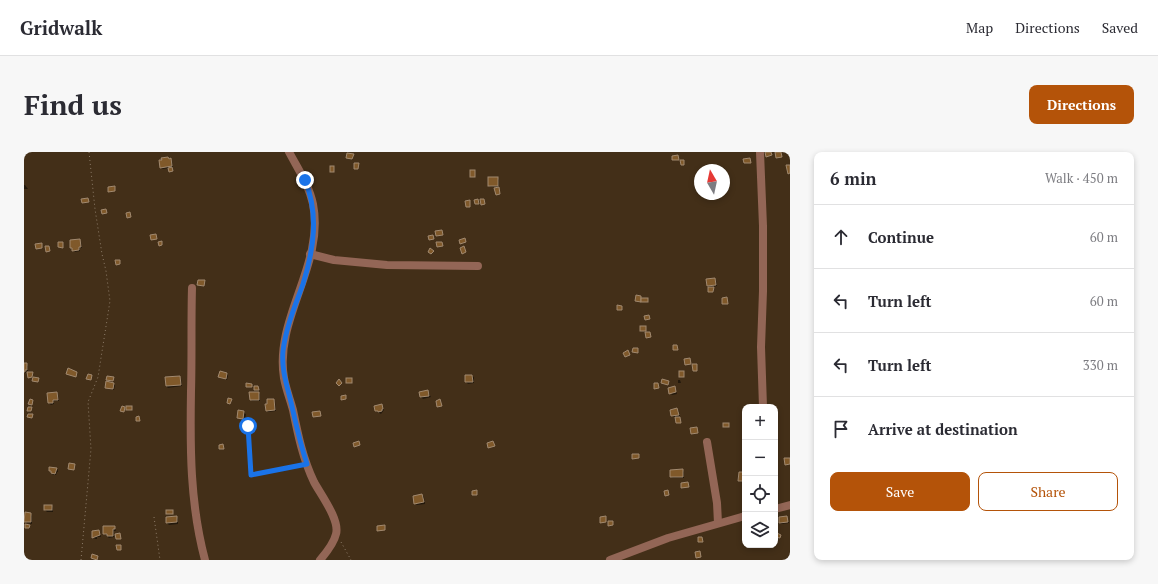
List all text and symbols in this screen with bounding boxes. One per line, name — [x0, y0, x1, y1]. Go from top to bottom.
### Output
text: Gridwalk — [20, 15, 102, 40]
text: Map — [966, 18, 993, 37]
text: Directions — [1015, 18, 1080, 37]
text: Saved — [1102, 18, 1138, 37]
button: Directions — [1029, 85, 1134, 124]
text: Find us — [24, 86, 122, 123]
north arrow — [694, 164, 730, 200]
text: 6 min — [830, 167, 877, 190]
text: Walk · 450 m — [1045, 169, 1118, 187]
route end — [296, 171, 314, 189]
icon: ahead — [830, 226, 852, 248]
text: Continue — [868, 227, 934, 247]
text: 60 m — [1090, 228, 1118, 246]
icon: left — [830, 290, 852, 312]
text: Turn left — [868, 291, 932, 311]
text: 60 m — [1090, 292, 1118, 310]
icon: left — [830, 354, 852, 376]
text: Turn left — [868, 355, 932, 375]
text: 330 m — [1083, 356, 1118, 374]
map controls — [742, 404, 778, 548]
button: + — [742, 404, 778, 440]
route start — [239, 417, 257, 435]
icon: arrive — [830, 418, 852, 440]
text: Arrive at destination — [868, 419, 1018, 439]
button: − — [742, 440, 778, 476]
button: Save — [830, 472, 970, 511]
button: Share — [978, 472, 1118, 511]
button: locate — [742, 476, 778, 512]
button: layers — [742, 512, 778, 548]

